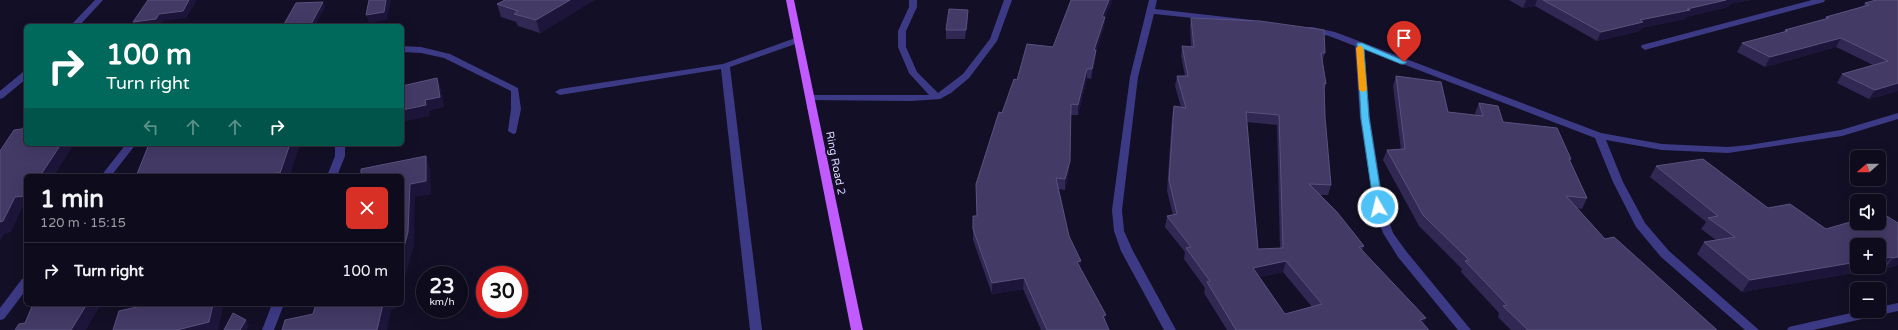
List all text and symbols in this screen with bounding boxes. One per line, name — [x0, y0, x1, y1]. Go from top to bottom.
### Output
pin — [1387, 21, 1421, 62]
icon: arrive — [1393, 27, 1415, 49]
text: 100 m — [106, 38, 192, 72]
icon: right — [40, 40, 92, 92]
text: Turn right — [106, 72, 190, 94]
icon: left — [140, 116, 162, 138]
icon: ahead — [182, 116, 204, 138]
icon: ahead — [224, 116, 246, 138]
icon: right — [266, 116, 288, 138]
street label: Ring Road 2 — [823, 130, 848, 196]
north arrow — [1850, 150, 1886, 186]
map controls — [1850, 150, 1886, 318]
text: 1 min — [40, 185, 104, 214]
position arrow — [1357, 186, 1399, 228]
button: close — [346, 187, 388, 229]
button: sound — [1850, 194, 1886, 230]
text: 120 m · 15:15 — [40, 215, 126, 231]
button: + — [1850, 238, 1886, 274]
icon: right — [40, 260, 62, 282]
text: Turn right — [74, 262, 144, 280]
text: 100 m — [342, 262, 388, 280]
speed limit sign: 30 — [476, 266, 528, 318]
text: 23 — [429, 275, 455, 299]
button: − — [1850, 282, 1886, 318]
text: km/h — [429, 296, 455, 308]

